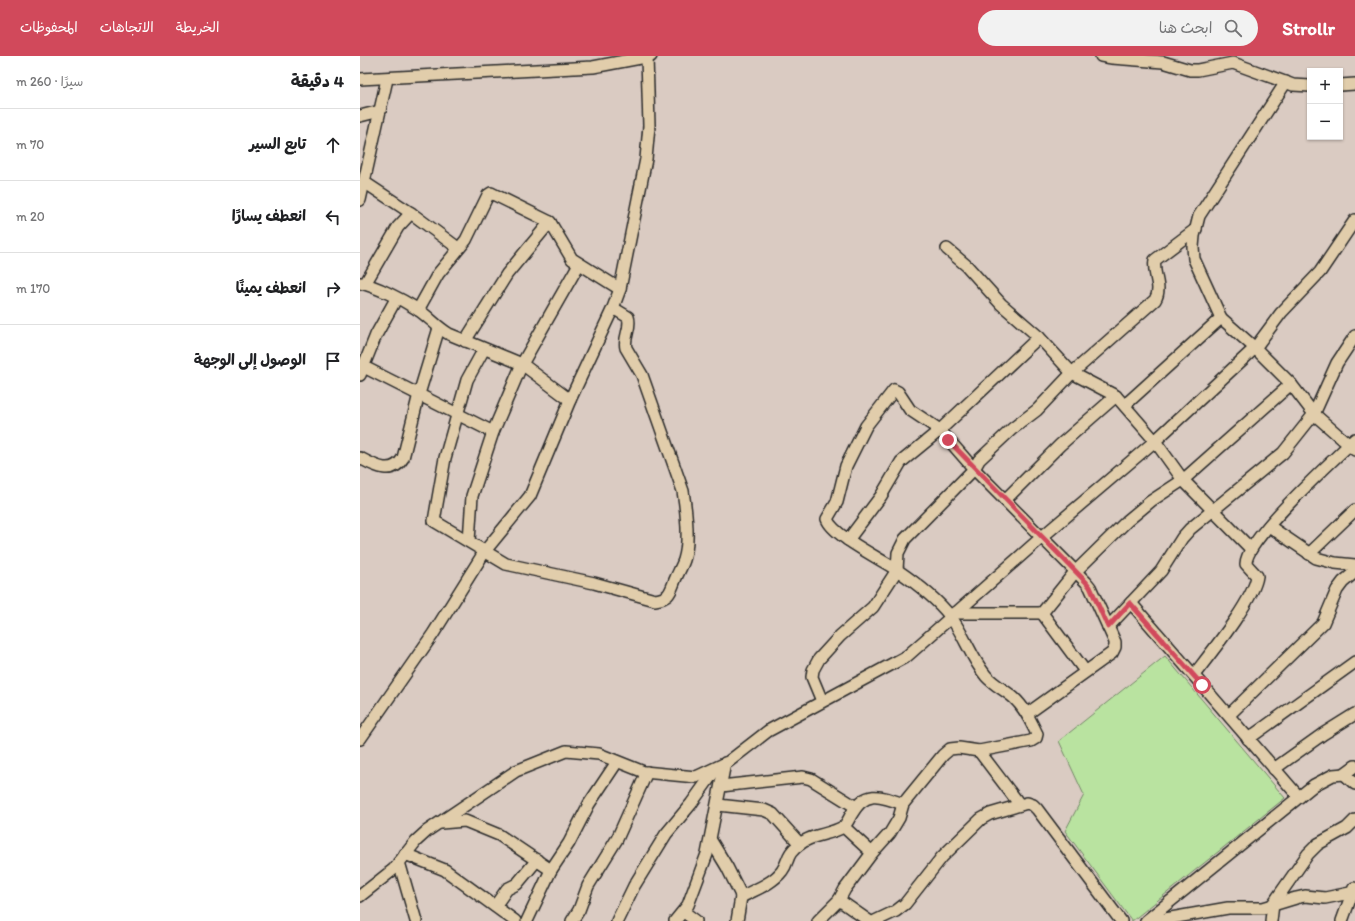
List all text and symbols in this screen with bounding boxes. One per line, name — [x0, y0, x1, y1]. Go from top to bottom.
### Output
search box — [978, 10, 1258, 46]
icon: search — [1222, 17, 1244, 39]
text: Strollr — [1282, 17, 1335, 40]
text: المحفوظات — [20, 19, 78, 36]
text: الاتجاهات — [100, 19, 154, 36]
text: الخريطة — [176, 19, 219, 36]
text: ابحث هنا — [1159, 19, 1212, 37]
map controls — [1307, 68, 1343, 140]
button: + — [1307, 68, 1343, 104]
text: 4 دقيقة — [291, 71, 344, 91]
text: سيرًا · 260 m — [16, 74, 83, 89]
button: − — [1307, 104, 1343, 140]
icon: ahead — [322, 134, 344, 156]
text: تابع السير — [249, 135, 306, 153]
text: 70 m — [16, 137, 44, 152]
icon: left — [322, 206, 344, 228]
text: انعطف يسارًا — [232, 207, 306, 225]
text: 20 m — [16, 209, 45, 224]
icon: right — [322, 278, 344, 300]
text: انعطف يمينًا — [236, 279, 306, 297]
text: 170 m — [16, 281, 50, 296]
icon: arrive — [322, 350, 344, 372]
text: الوصول إلى الوجهة — [194, 351, 306, 369]
route end — [939, 431, 957, 449]
route start — [1193, 676, 1211, 694]

